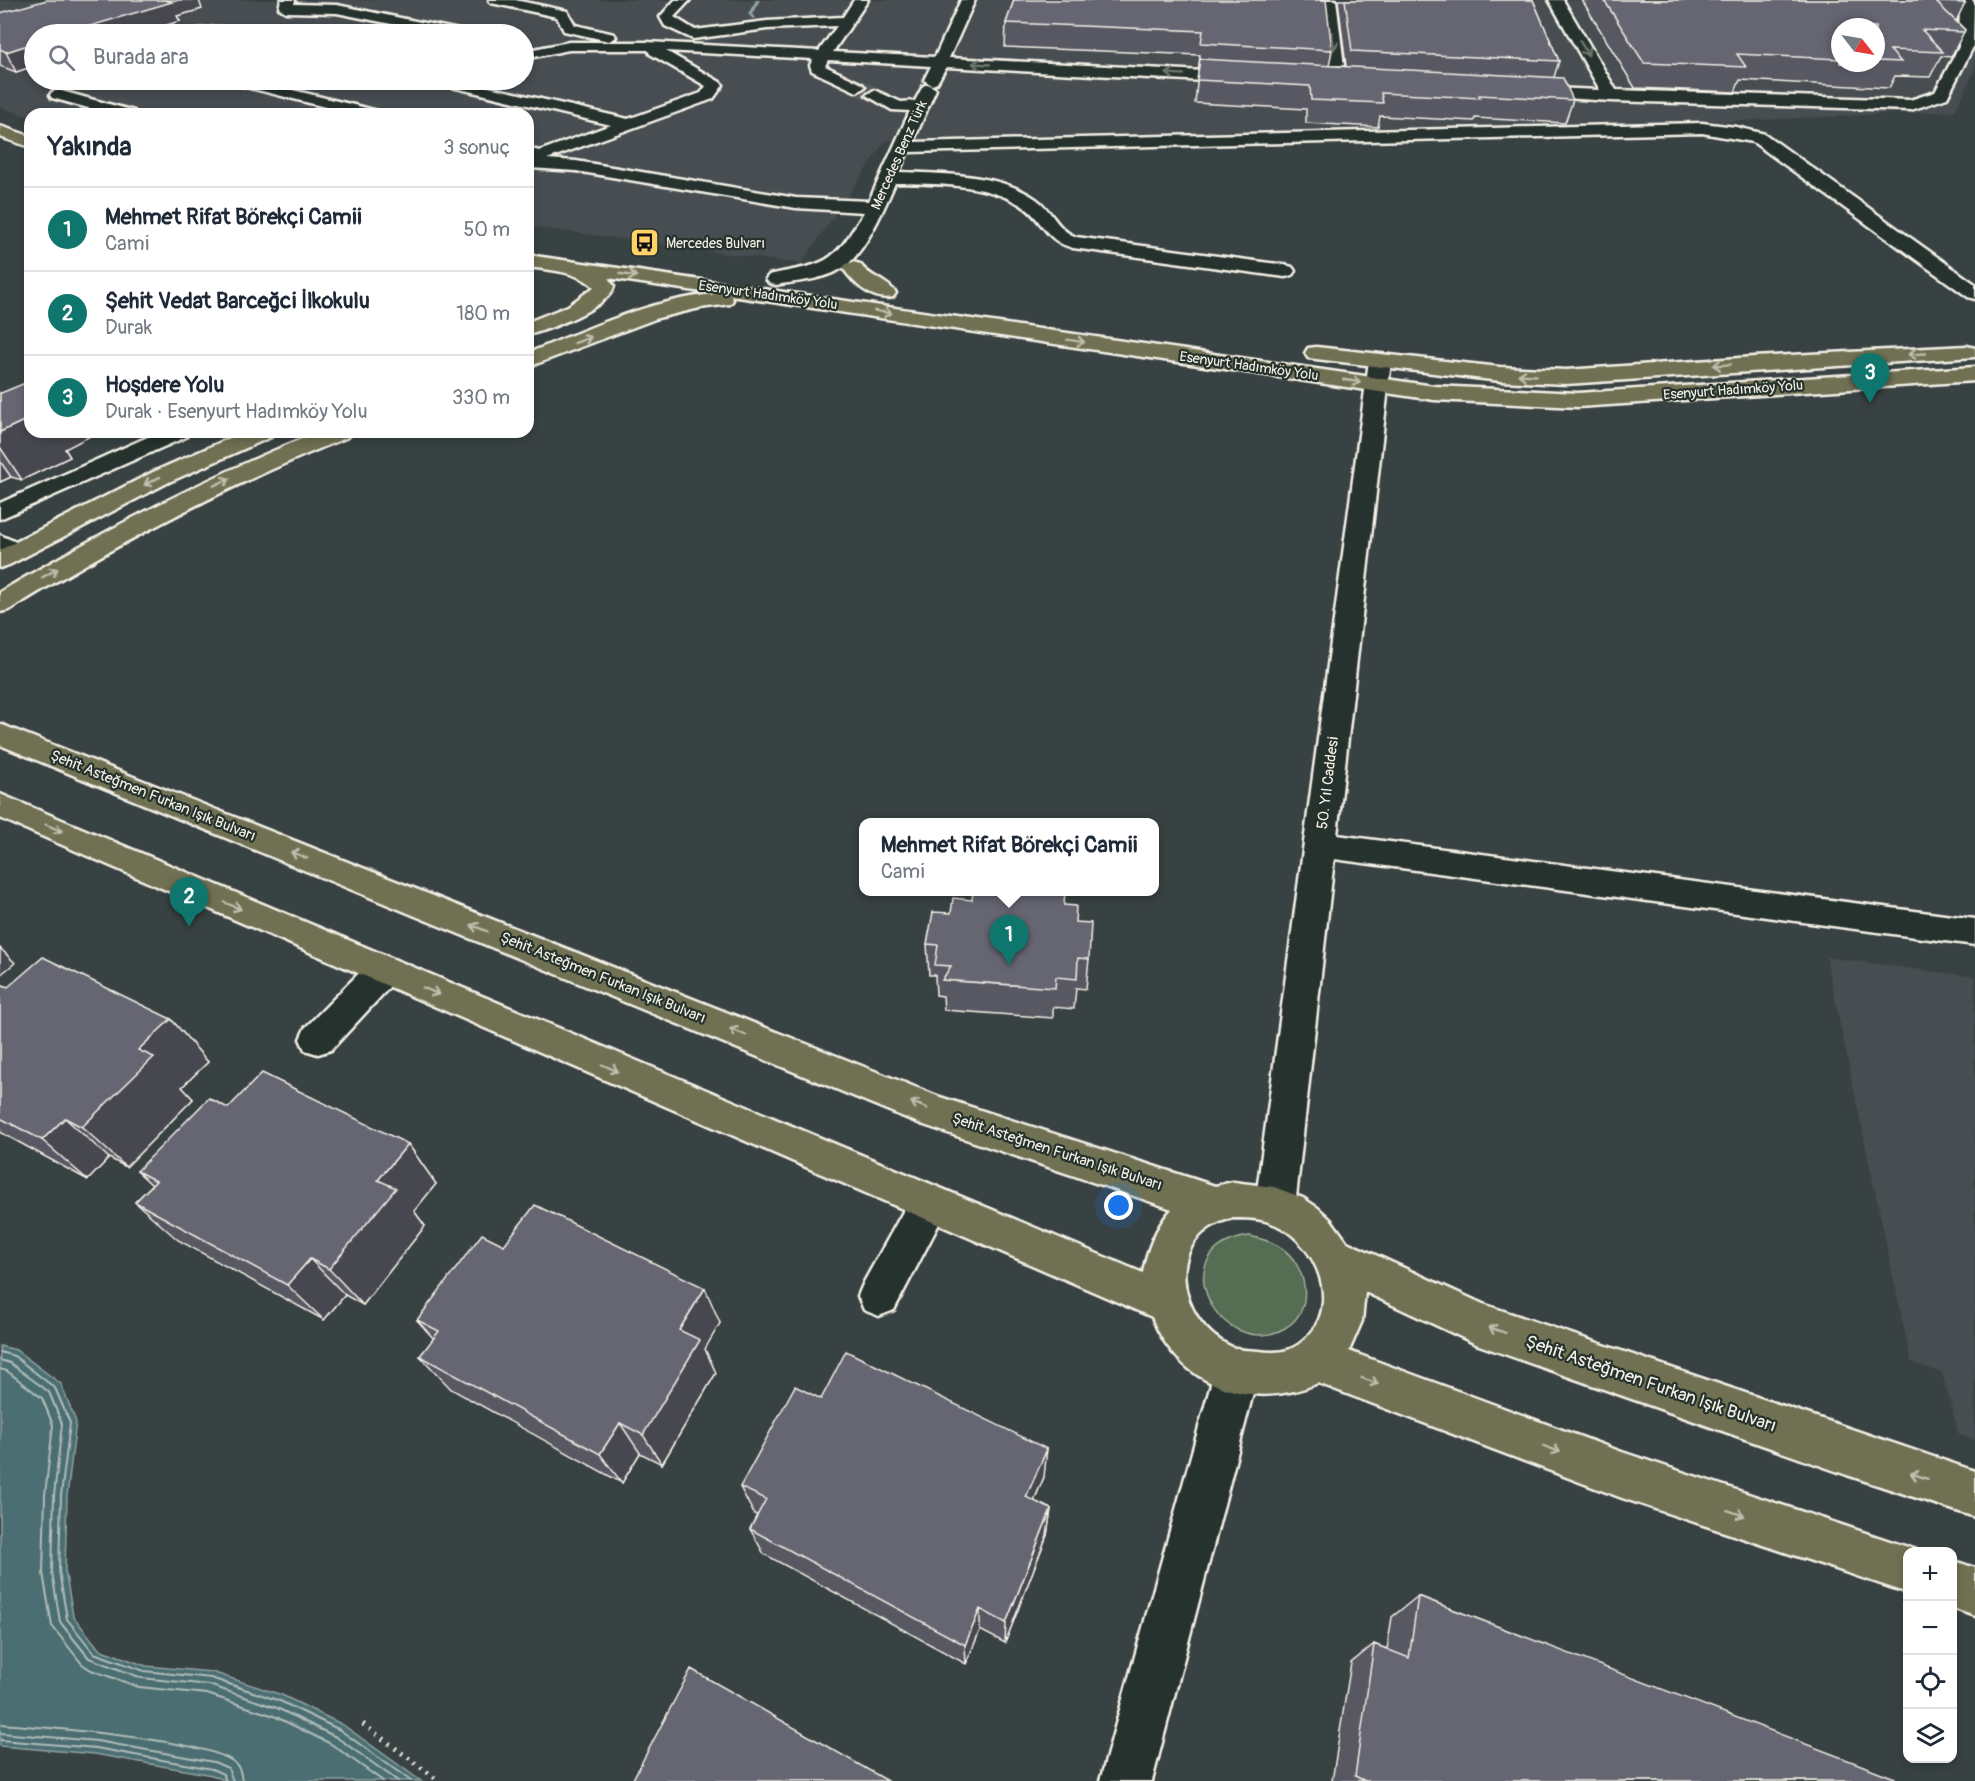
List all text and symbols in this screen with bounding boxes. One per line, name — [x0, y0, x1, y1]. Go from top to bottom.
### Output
north arrow — [1831, 18, 1885, 72]
search box — [24, 24, 534, 90]
one-way arrow — [1328, 31, 1339, 51]
one-way arrow — [1578, 39, 1590, 56]
icon: search — [45, 41, 78, 74]
text: Burada ara — [93, 43, 189, 71]
one-way arrow — [971, 59, 991, 70]
one-way arrow — [1166, 69, 1186, 80]
street label: Mercedes Benz Türk — [867, 98, 931, 212]
text: Yakında — [48, 131, 132, 163]
text: 3 sonuç — [443, 135, 510, 160]
text: Mehmet Rifat Börekçi Camii — [105, 203, 362, 231]
text: 1 — [64, 217, 71, 242]
text: 50 m — [463, 217, 510, 242]
bus stop icon: Mercedes Bulvarı — [629, 227, 661, 259]
text: Cami — [105, 231, 149, 256]
place label: Mercedes Bulvarı — [666, 235, 765, 252]
one-way arrow — [617, 269, 637, 280]
street label: Esenyurt Hadımköy Yolu — [697, 277, 839, 313]
text: Şehit Vedat Barceğci İlkokulu — [105, 287, 370, 315]
text: 2 — [62, 301, 73, 326]
text: 180 m — [456, 301, 510, 326]
one-way arrow — [872, 306, 892, 317]
text: Durak — [105, 315, 152, 340]
one-way arrow — [573, 334, 592, 345]
one-way arrow — [1065, 335, 1085, 346]
street label: Esenyurt Hadımköy Yolu — [1178, 348, 1320, 384]
one-way arrow — [1907, 349, 1927, 360]
pin: 3 — [1850, 354, 1890, 403]
one-way arrow — [1712, 360, 1732, 371]
one-way arrow — [1518, 370, 1538, 381]
text: Hoşdere Yolu — [105, 371, 224, 399]
one-way arrow — [1341, 376, 1361, 387]
street label: Esenyurt Hadımköy Yolu — [1662, 377, 1804, 403]
text: 3 — [62, 385, 73, 410]
text: 330 m — [452, 385, 510, 410]
text: Durak · Esenyurt Hadımköy Yolu — [105, 399, 367, 424]
one-way arrow — [144, 476, 162, 488]
one-way arrow — [213, 476, 231, 487]
one-way arrow — [41, 567, 58, 579]
street label: 50. Yıl Caddesi — [1313, 736, 1343, 830]
street label: Şehit Asteğmen Furkan Işık Bulvarı — [48, 746, 258, 846]
popup — [859, 818, 1159, 896]
one-way arrow — [44, 823, 62, 835]
text: Mehmet Rifat Börekçi Camii — [881, 831, 1137, 859]
one-way arrow — [290, 849, 308, 860]
text: Cami — [881, 859, 925, 884]
pin: 2 — [170, 878, 208, 927]
one-way arrow — [223, 901, 241, 912]
pin: 1 — [990, 916, 1028, 965]
one-way arrow — [471, 922, 489, 933]
street label: Şehit Asteğmen Furkan Işık Bulvarı — [498, 928, 708, 1028]
one-way arrow — [421, 986, 440, 997]
one-way arrow — [729, 1026, 748, 1037]
one-way arrow — [601, 1063, 619, 1074]
one-way arrow — [910, 1099, 929, 1110]
street label: Şehit Asteğmen Furkan Işık Bulvarı — [950, 1109, 1164, 1195]
your location — [1104, 1191, 1133, 1220]
one-way arrow — [1488, 1324, 1507, 1335]
street label: Şehit Asteğmen Furkan Işık Bulvarı — [1523, 1330, 1779, 1438]
one-way arrow — [1360, 1376, 1378, 1387]
one-way arrow — [1542, 1445, 1561, 1456]
one-way arrow — [1910, 1470, 1929, 1481]
one-way arrow — [1726, 1508, 1745, 1519]
map controls — [1903, 1547, 1957, 1763]
button: + — [1903, 1547, 1957, 1601]
button: − — [1903, 1601, 1957, 1655]
button: locate — [1903, 1655, 1957, 1709]
button: layers — [1903, 1709, 1957, 1763]

